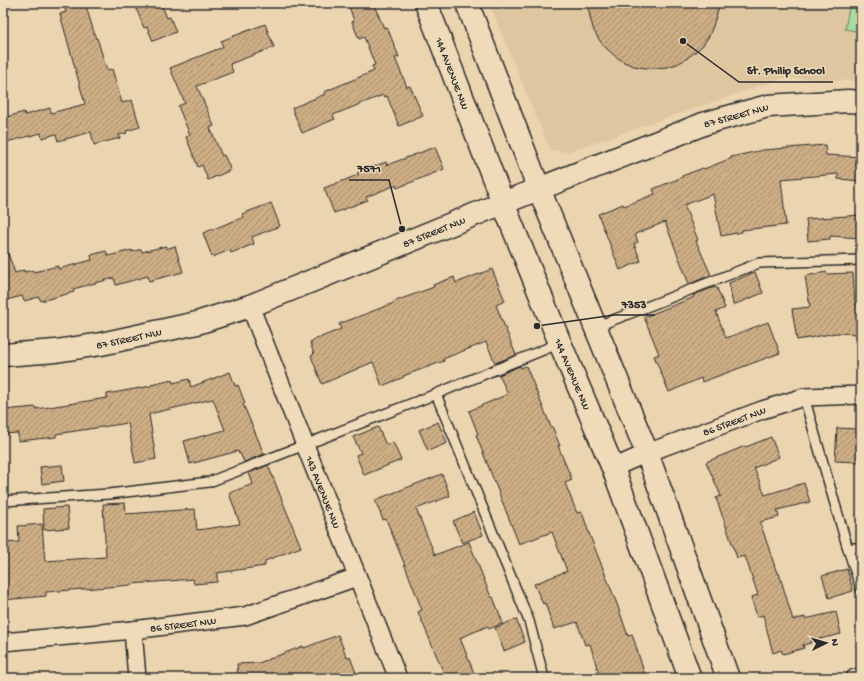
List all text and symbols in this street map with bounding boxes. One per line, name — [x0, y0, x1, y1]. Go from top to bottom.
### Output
street label: 144 AVENUE NW — [431, 35, 470, 112]
callout: St. Philip School — [739, 58, 833, 82]
text: St. Philip School — [747, 65, 825, 79]
street label: 87 STREET NW — [703, 102, 770, 131]
callout: 7571 — [349, 156, 389, 180]
text: 7571 — [356, 163, 381, 177]
street label: 87 STREET NW — [401, 215, 468, 251]
callout: 7353 — [614, 291, 655, 315]
text: 7353 — [620, 299, 647, 313]
street label: 87 STREET NW — [95, 327, 163, 353]
street label: 144 AVENUE NW — [550, 336, 592, 412]
street label: 86 STREET NW — [701, 405, 768, 440]
street label: 143 AVENUE NW — [302, 454, 342, 531]
street label: 86 STREET NW — [150, 616, 217, 636]
north arrow — [806, 623, 846, 663]
text: N — [828, 638, 840, 646]

